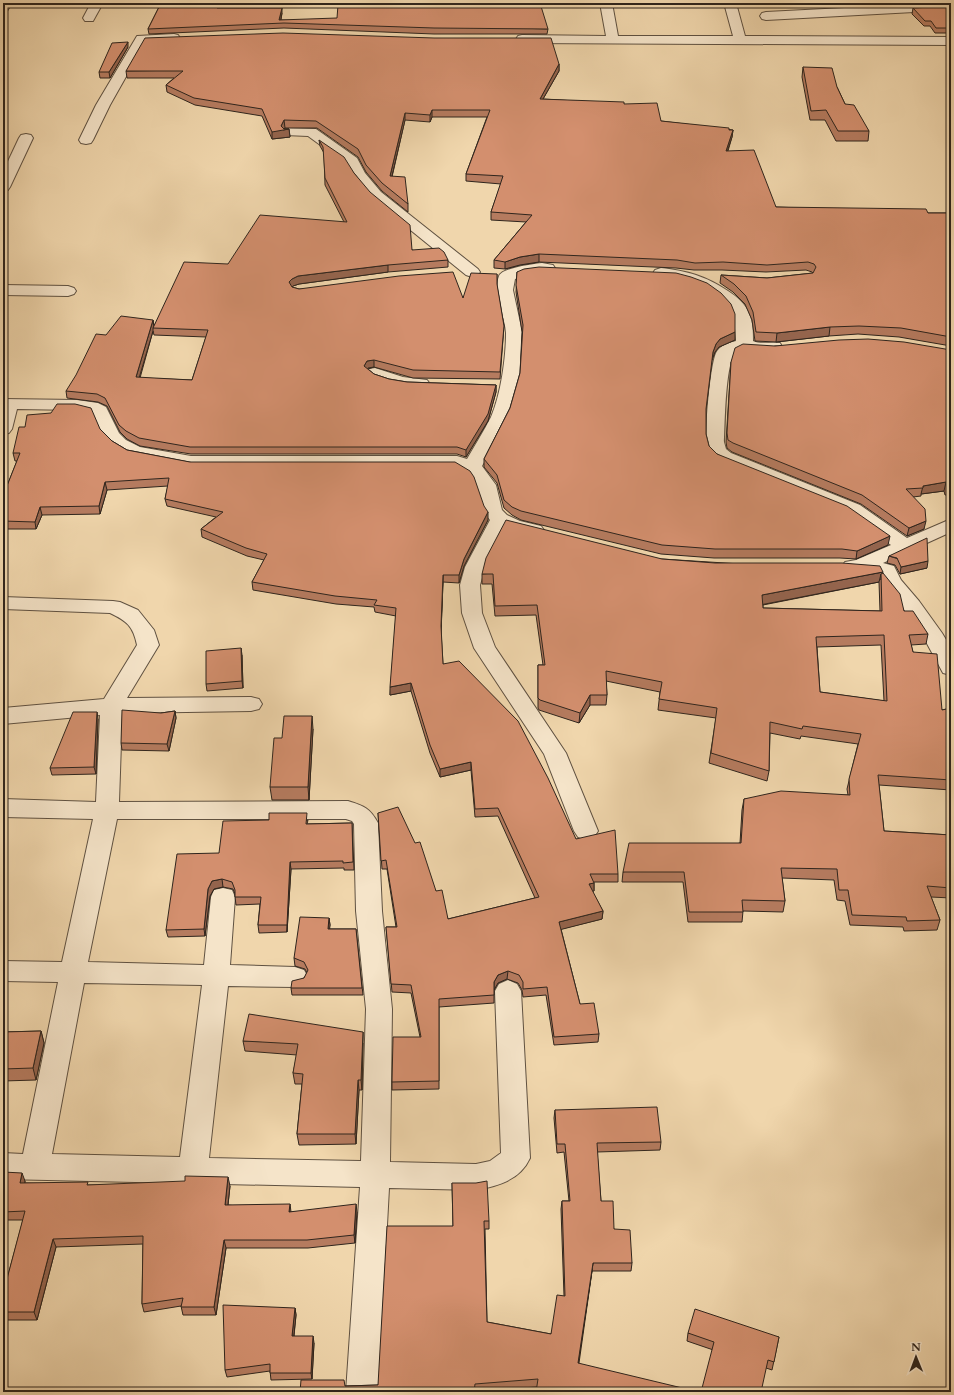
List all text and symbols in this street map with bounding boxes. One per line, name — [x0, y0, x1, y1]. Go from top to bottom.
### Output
north arrow — [896, 1337, 936, 1377]
text: N — [911, 1340, 921, 1355]

